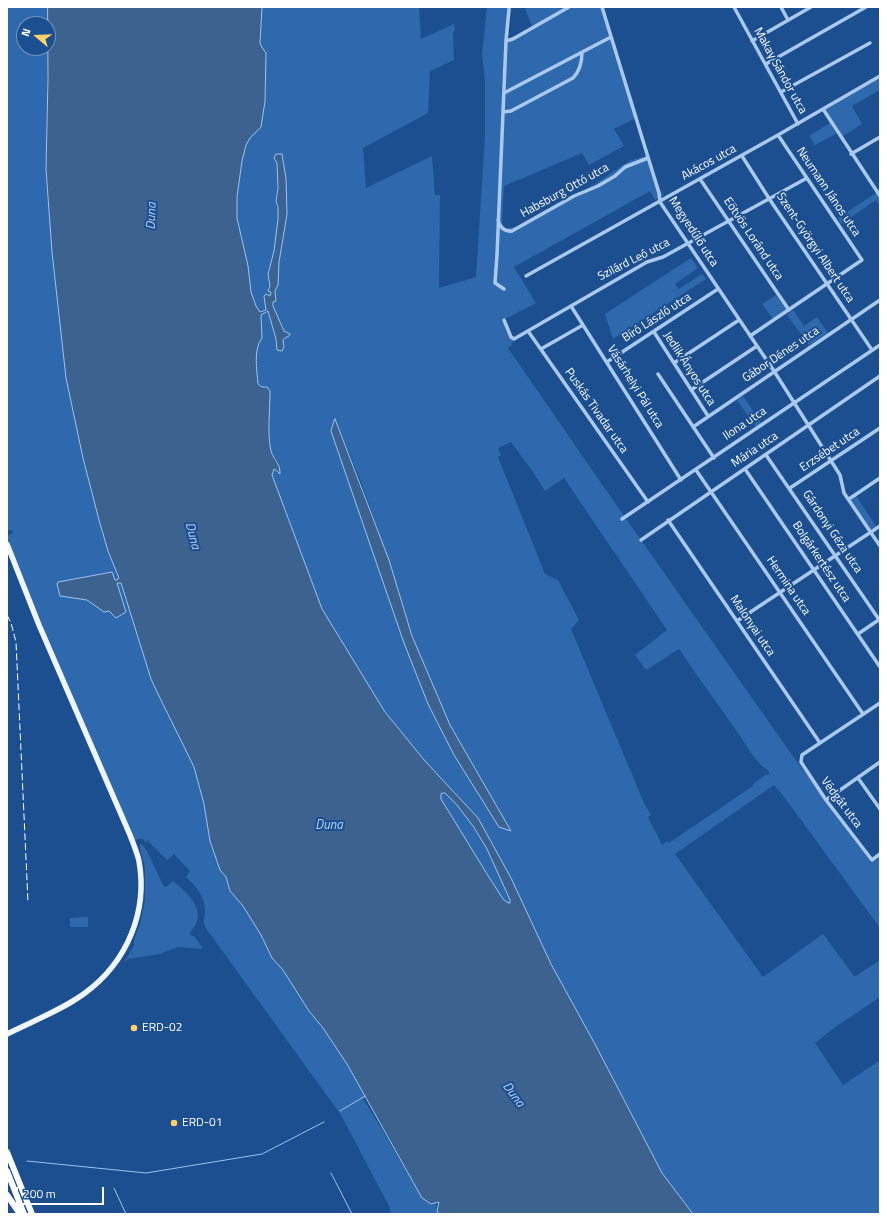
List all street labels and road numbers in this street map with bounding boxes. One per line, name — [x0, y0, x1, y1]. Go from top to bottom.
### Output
street label: Makay Sándor utca — [750, 25, 810, 117]
street label: Akácos utca — [679, 142, 739, 184]
street label: Neumann János utca — [793, 145, 863, 239]
street label: Habsburg Ottó utca — [518, 161, 612, 221]
street label: Szent-Györgyi Albert utca — [773, 190, 857, 306]
street label: Megyedűlő utca — [665, 194, 721, 270]
street label: Eötvös Loránd utca — [720, 195, 786, 283]
street label: Szilárd Leó utca — [596, 236, 672, 284]
street label: Bíró László utca — [620, 290, 694, 346]
street label: Gábor Dénes utca — [740, 324, 822, 386]
street label: Jedlik Ányos utca — [660, 329, 718, 409]
street label: Vásárhelyi Pál utca — [604, 343, 666, 431]
street label: Puskás Tivadar utca — [561, 366, 631, 456]
street label: Ilona utca — [721, 404, 769, 444]
street label: Erzsébet utca — [797, 425, 863, 475]
street label: Mária utca — [729, 429, 781, 471]
street label: Gárdonyi Géza utca — [799, 488, 865, 576]
street label: Bolgárkertész utca — [789, 519, 853, 605]
street label: Hermina utca — [763, 554, 813, 618]
street label: Malonyai utca — [726, 593, 778, 659]
street label: Védgát utca — [817, 775, 865, 831]

